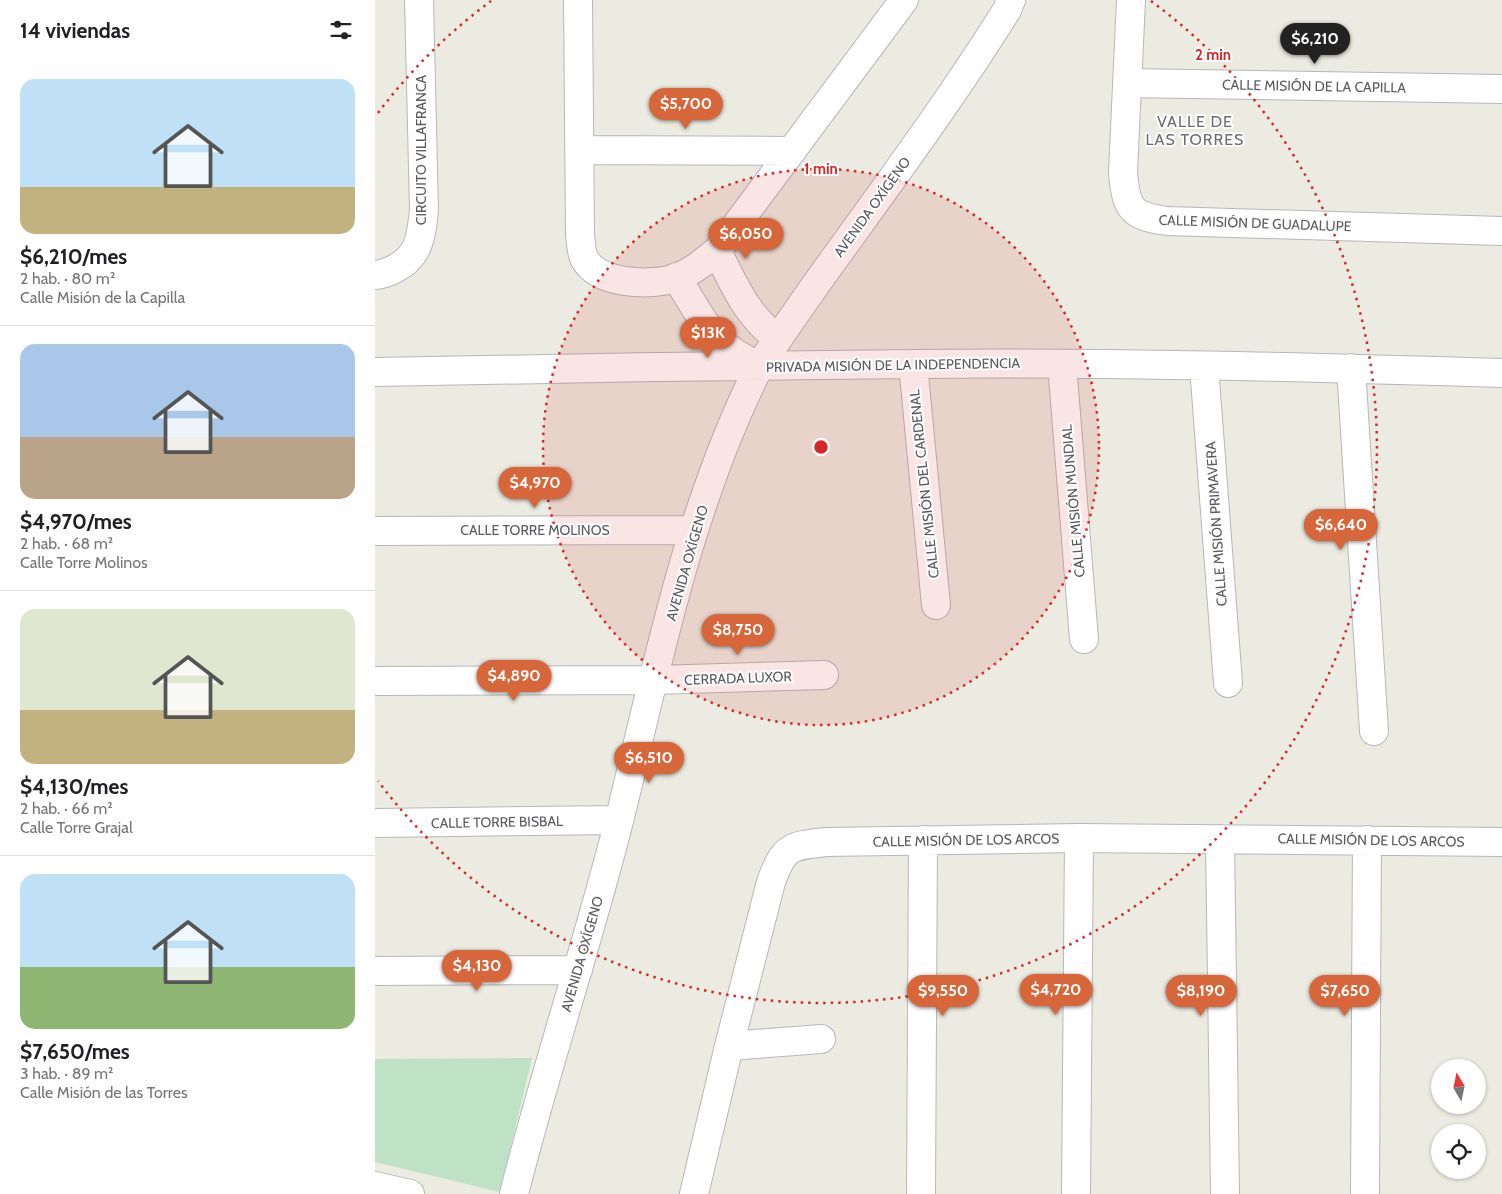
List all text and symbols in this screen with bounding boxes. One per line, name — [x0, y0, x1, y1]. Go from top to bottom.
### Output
icon: filters — [327, 16, 355, 44]
text: 14 viviendas — [20, 18, 130, 43]
pin: $6,210 — [1274, 22, 1356, 65]
text: $6,210 — [1291, 29, 1339, 48]
text: 2 min — [1195, 46, 1231, 64]
street label: CIRCUITO VILLAFRANCA — [412, 74, 430, 225]
street label: CALLE MISIÓN DE LA CAPILLA — [1222, 75, 1406, 97]
pin: $5,700 — [645, 88, 727, 130]
text: $5,700 — [660, 94, 712, 113]
icon: home — [143, 111, 233, 201]
district label: VALLE DE LAS TORRES — [1146, 112, 1244, 149]
street label: AVENIDA OXÍGENO — [830, 153, 915, 261]
text: 1 min — [804, 160, 838, 178]
street label: CALLE MISIÓN DE GUADALUPE — [1158, 211, 1352, 235]
pin: $6,050 — [705, 218, 787, 260]
text: $6,050 — [719, 224, 773, 243]
text: $6,210/mes — [20, 244, 127, 269]
text: 2 hab. · 80 m² — [20, 269, 115, 288]
text: Calle Misión de la Capilla — [20, 288, 185, 307]
pin: $13K — [678, 316, 738, 359]
text: $13K — [691, 323, 725, 342]
street label: PRIVADA MISIÓN DE LA INDEPENDENCIA — [766, 354, 1021, 376]
icon: home — [143, 377, 233, 467]
street label: CALLE MISIÓN DEL CARDENAL — [905, 389, 943, 579]
street label: CALLE MISIÓN MUNDIAL — [1057, 424, 1089, 578]
centre of rings — [812, 438, 830, 456]
street label: CALLE MISIÓN PRIMAVERA — [1201, 441, 1231, 607]
pin: $4,970 — [494, 466, 576, 509]
text: $4,970 — [510, 473, 561, 492]
street label: AVENIDA OXÍGENO — [662, 503, 712, 623]
pin: $6,640 — [1300, 508, 1382, 551]
text: $4,970/mes — [20, 509, 132, 534]
text: $6,640 — [1315, 515, 1367, 534]
street label: CALLE TORRE MOLINOS — [460, 521, 610, 539]
text: 2 hab. · 68 m² — [20, 534, 113, 553]
text: Calle Torre Molinos — [20, 553, 148, 572]
pin: $8,750 — [697, 614, 779, 656]
text: $8,750 — [713, 620, 763, 639]
icon: home — [143, 642, 233, 732]
pin: $4,890 — [473, 660, 555, 702]
text: $4,890 — [488, 666, 540, 685]
street label: CERRADA LUXOR — [684, 667, 793, 689]
pin: $6,510 — [608, 742, 690, 784]
text: $6,510 — [625, 748, 673, 767]
text: $4,130/mes — [20, 774, 128, 799]
text: 2 hab. · 66 m² — [20, 799, 113, 818]
street label: CALLE TORRE BISBAL — [431, 812, 563, 832]
text: Calle Torre Grajal — [20, 818, 133, 837]
street label: CALLE MISIÓN DE LOS ARCOS — [872, 829, 1060, 851]
street label: CALLE MISIÓN DE LOS ARCOS — [1277, 829, 1465, 851]
street label: AVENIDA OXÍGENO — [557, 894, 607, 1014]
icon: home — [143, 907, 233, 997]
pin: $4,130 — [436, 950, 518, 992]
text: $4,130 — [453, 956, 501, 975]
pin: $9,550 — [902, 974, 984, 1017]
pin: $4,720 — [1015, 974, 1097, 1016]
pin: $8,190 — [1160, 974, 1242, 1017]
pin: $7,650 — [1304, 974, 1386, 1017]
text: $4,720 — [1031, 980, 1081, 999]
text: $9,550 — [918, 981, 968, 1000]
text: $8,190 — [1177, 981, 1225, 1000]
text: $7,650 — [1320, 981, 1370, 1000]
text: $7,650/mes — [20, 1039, 130, 1064]
north arrow — [1431, 1059, 1486, 1114]
map controls — [1431, 1059, 1486, 1179]
text: 3 hab. · 89 m² — [20, 1064, 113, 1083]
text: Calle Misión de las Torres — [20, 1083, 188, 1102]
button: locate — [1431, 1124, 1486, 1179]

